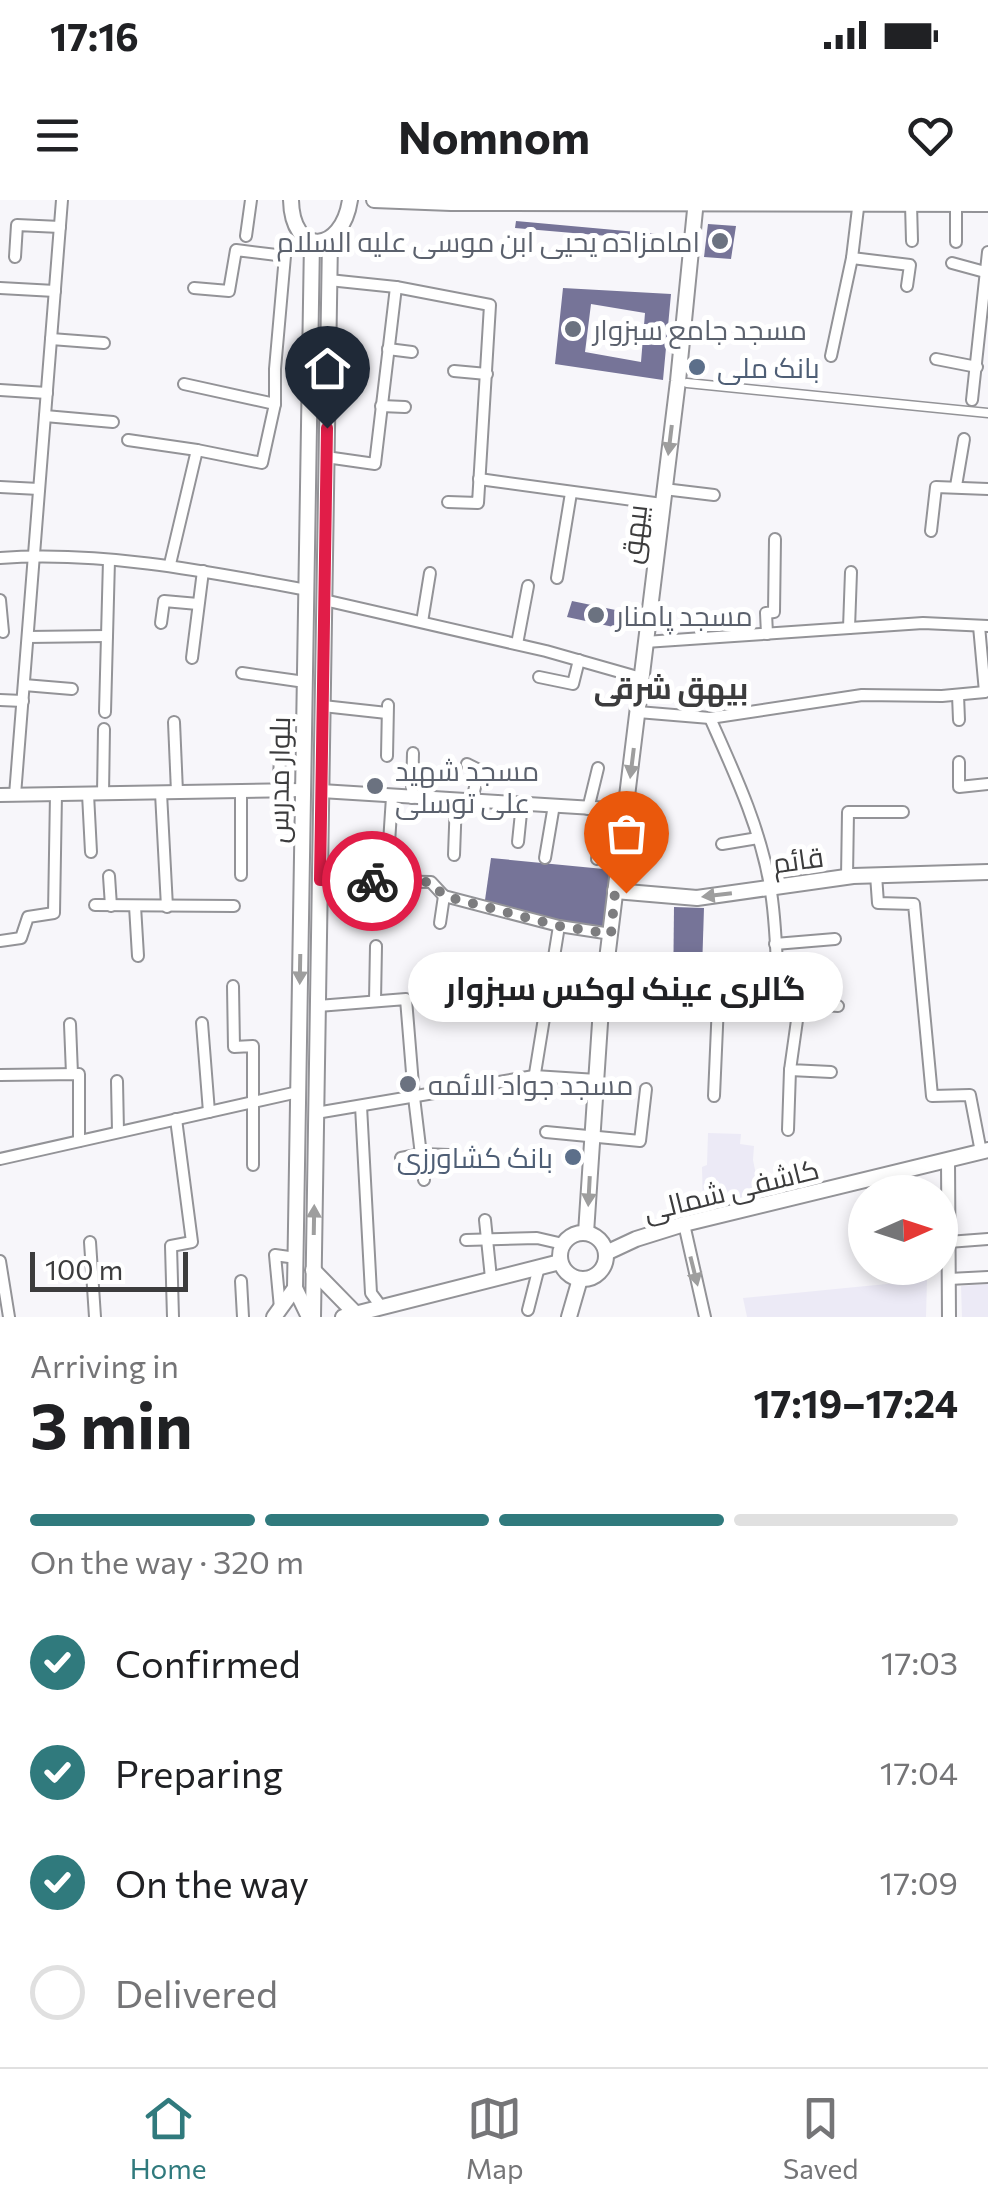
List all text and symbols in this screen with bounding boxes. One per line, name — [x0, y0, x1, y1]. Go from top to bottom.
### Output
text: 17:16 — [50, 12, 139, 59]
icon: menu — [30, 108, 85, 163]
text: Nomnom — [398, 108, 590, 163]
icon: heart — [903, 108, 958, 163]
place label: امامزاده یحیی ابن موسی علیه السلام — [276, 224, 700, 262]
marker: امامزاده یحیی ابن موسی علیه السلام — [709, 230, 731, 252]
place label: مسجد جامع سبزوار — [591, 312, 807, 349]
marker: مسجد جامع سبزوار — [562, 318, 584, 340]
pin — [285, 326, 370, 429]
icon: home — [300, 341, 355, 396]
place label: بانک ملی — [717, 350, 820, 385]
marker: بانک ملی — [686, 356, 708, 378]
one-way arrow — [662, 425, 678, 457]
street label: بیهق — [613, 503, 654, 566]
place label: مسجد پامنار — [614, 598, 753, 635]
marker: مسجد پامنار — [585, 604, 607, 626]
district label: بیهق شرقی — [594, 668, 748, 707]
street label: بلوار مدرس — [260, 716, 297, 844]
one-way arrow — [624, 748, 640, 780]
place label: مسجد شهید علی توسلی — [395, 753, 539, 820]
marker: مسجد شهید علی توسلی — [364, 775, 386, 797]
pin — [584, 791, 669, 894]
icon: bag — [599, 806, 654, 861]
courier — [322, 831, 422, 931]
street label: قائم — [770, 839, 826, 883]
icon: bike — [345, 854, 400, 909]
one-way arrow — [701, 887, 732, 903]
one-way arrow — [292, 953, 308, 985]
callout: گالری عینک لوکس سبزوار — [408, 953, 844, 1023]
text: گالری عینک لوکس سبزوار — [445, 967, 806, 1007]
place label: مسجد جواد الائمه — [428, 1067, 634, 1101]
marker: مسجد جواد الائمه — [397, 1073, 419, 1095]
place label: بانک کشاورزی — [397, 1140, 553, 1175]
marker: بانک کشاورزی — [562, 1146, 584, 1168]
street label: کاشفی شمالی — [640, 1151, 823, 1228]
one-way arrow — [581, 1175, 597, 1207]
north arrow — [848, 1175, 958, 1285]
map controls — [848, 1175, 958, 1285]
one-way arrow — [307, 1203, 323, 1235]
scale bar — [30, 1247, 188, 1292]
text: 100 m — [45, 1252, 123, 1286]
one-way arrow — [687, 1256, 702, 1287]
text: Arriving in — [30, 1345, 179, 1385]
text: 17:19–17:24 — [753, 1379, 958, 1426]
text: 3 min — [30, 1383, 193, 1462]
text: On the way · 320 m — [30, 1541, 304, 1581]
icon: check — [30, 1635, 85, 1690]
text: Confirmed — [115, 1639, 301, 1686]
text: 17:03 — [881, 1642, 958, 1682]
icon: check — [30, 1745, 85, 1800]
text: Preparing — [115, 1749, 283, 1796]
text: 17:04 — [880, 1752, 958, 1792]
icon: check — [30, 1855, 85, 1910]
text: On the way — [115, 1859, 309, 1906]
text: 17:09 — [880, 1862, 958, 1902]
text: Delivered — [115, 1969, 278, 2016]
tab: Home — [130, 2091, 207, 2185]
tab: Map — [466, 2091, 524, 2185]
tab: Saved — [783, 2091, 858, 2185]

